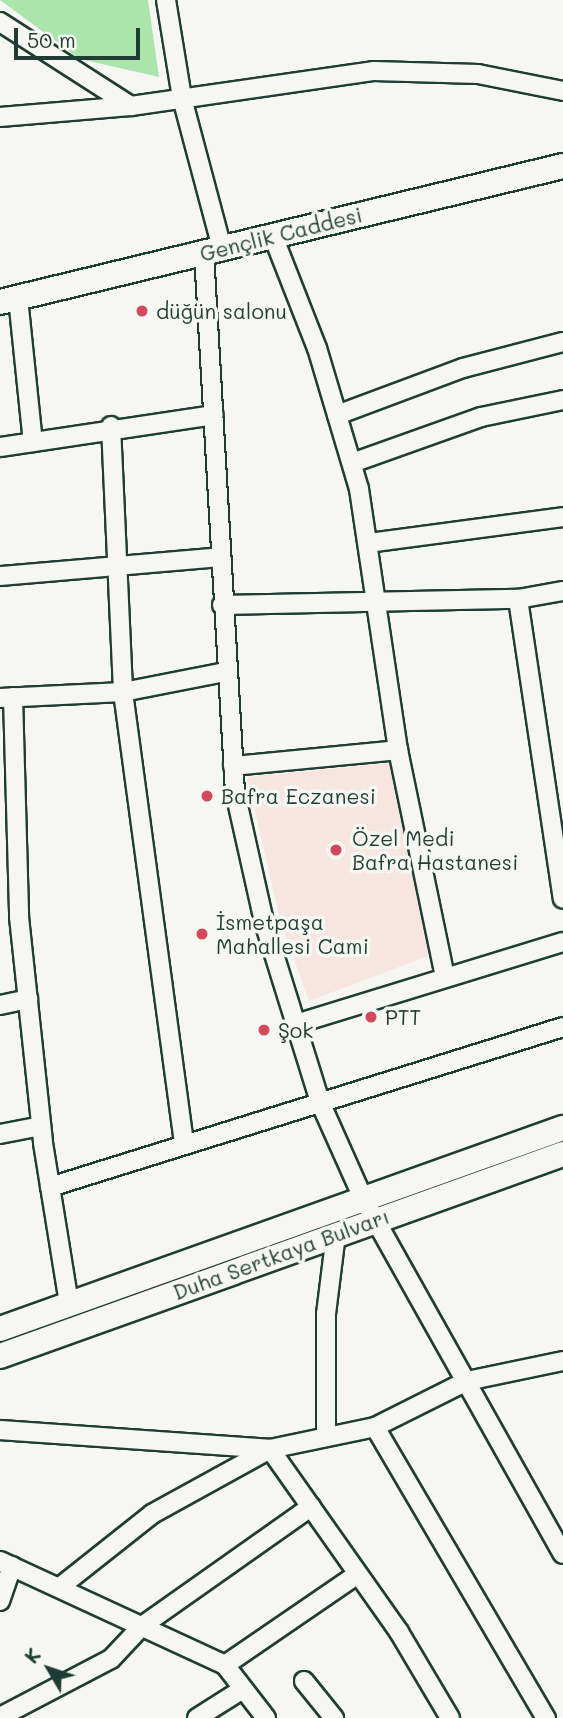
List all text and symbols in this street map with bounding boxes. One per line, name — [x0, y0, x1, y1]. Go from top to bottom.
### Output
scale bar — [18, 14, 144, 58]
text: 50 m — [27, 26, 76, 53]
street label: Gençlik Caddesi — [197, 202, 365, 266]
place label: düğün salonu — [156, 298, 287, 324]
marker: düğün salonu — [134, 303, 150, 319]
place label: Bafra Eczanesi — [221, 783, 376, 809]
marker: Bafra Eczanesi — [199, 788, 215, 804]
place label: Özel Medi Bafra Hastanesi — [352, 825, 518, 875]
marker: Özel Medi Bafra Hastanesi — [326, 840, 346, 860]
place label: İsmetpaşa Mahallesi Cami — [216, 909, 369, 959]
marker: İsmetpaşa Mahallesi Cami — [194, 926, 210, 942]
place label: PTT — [385, 1004, 421, 1030]
marker: PTT — [363, 1009, 379, 1025]
place label: Şok — [278, 1017, 313, 1043]
marker: Şok — [256, 1022, 272, 1038]
street label: Duha Sertkaya Bulvarı — [169, 1203, 393, 1305]
north arrow — [14, 1634, 84, 1704]
text: K — [19, 1643, 46, 1668]

